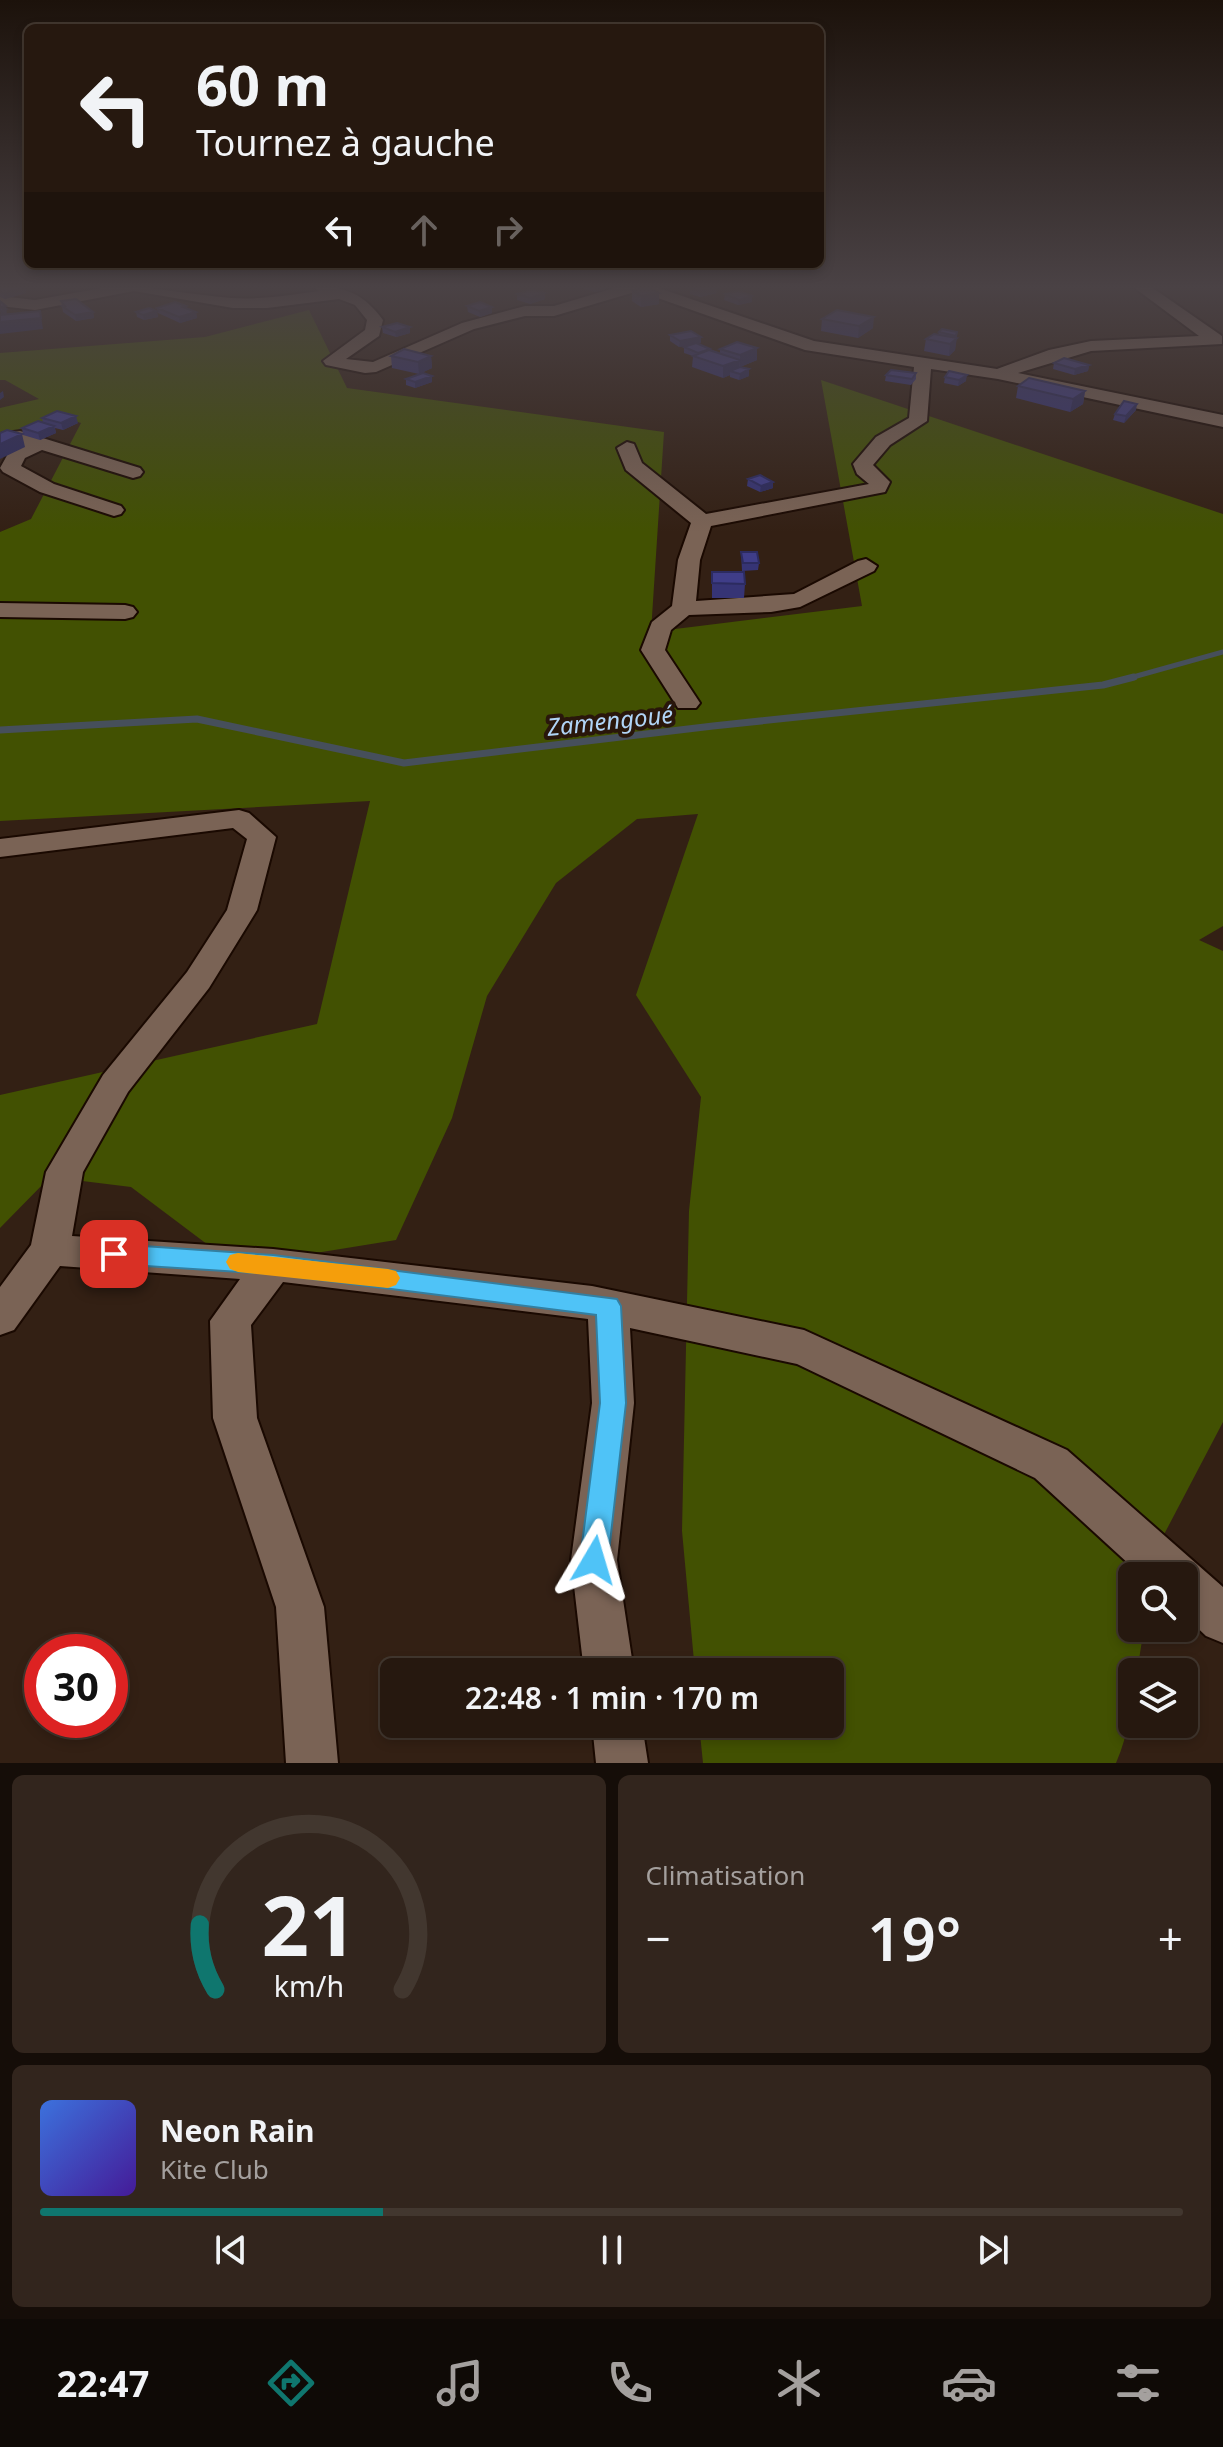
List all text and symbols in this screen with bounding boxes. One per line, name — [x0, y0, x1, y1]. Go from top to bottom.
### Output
text: 60 m — [196, 46, 329, 122]
icon: left — [64, 56, 168, 160]
text: Tournez à gauche — [196, 118, 495, 167]
icon: left — [318, 208, 362, 252]
icon: ahead — [402, 208, 446, 252]
icon: right — [486, 208, 530, 252]
water label: Zamengoué — [544, 697, 675, 743]
pin — [80, 1220, 148, 1288]
icon: arrive — [92, 1232, 136, 1276]
position arrow — [552, 1518, 636, 1602]
map controls — [1118, 1562, 1198, 1738]
button: search — [1118, 1562, 1198, 1642]
speed limit sign: 30 — [24, 1634, 128, 1738]
button: layers — [1118, 1658, 1198, 1738]
text: 22:48 · 1 min · 170 m — [465, 1677, 759, 1718]
text: Climatisation — [646, 1857, 805, 1893]
text: 21 — [261, 1867, 356, 1980]
text: 19° — [867, 1897, 961, 1979]
text: − — [646, 1908, 671, 1968]
text: + — [1158, 1908, 1183, 1968]
text: km/h — [274, 1966, 344, 2005]
text: Neon Rain — [160, 2110, 314, 2151]
text: Kite Club — [160, 2151, 269, 2187]
icon: previous — [209, 2228, 253, 2272]
icon: pause — [590, 2228, 634, 2272]
icon: next — [971, 2228, 1015, 2272]
icon: directions — [263, 2355, 319, 2411]
icon: music — [432, 2355, 488, 2411]
icon: phone — [602, 2355, 658, 2411]
icon: climate — [771, 2355, 827, 2411]
icon: car — [941, 2355, 997, 2411]
icon: filters — [1110, 2355, 1166, 2411]
text: 22:47 — [57, 2359, 149, 2408]

